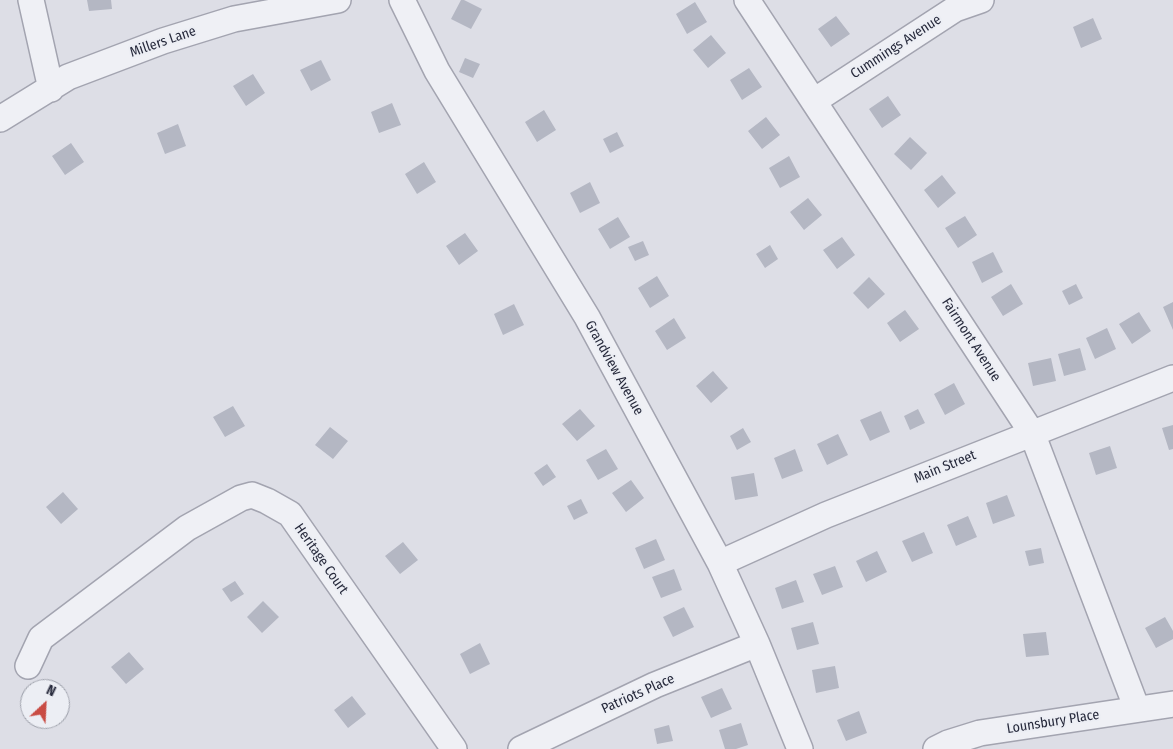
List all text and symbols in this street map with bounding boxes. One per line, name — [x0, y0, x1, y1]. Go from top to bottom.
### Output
street label: Cummings Avenue — [848, 12, 944, 82]
street label: Millers Lane — [128, 23, 198, 61]
street label: Fairmont Avenue — [938, 295, 1004, 385]
street label: Grandview Avenue — [581, 318, 647, 418]
street label: Main Street — [912, 447, 978, 487]
street label: Heritage Court — [290, 520, 352, 598]
street label: Patriots Place — [599, 670, 677, 718]
north arrow — [20, 679, 70, 729]
text: N — [44, 681, 59, 700]
street label: Lounsbury Place — [1006, 706, 1100, 738]

